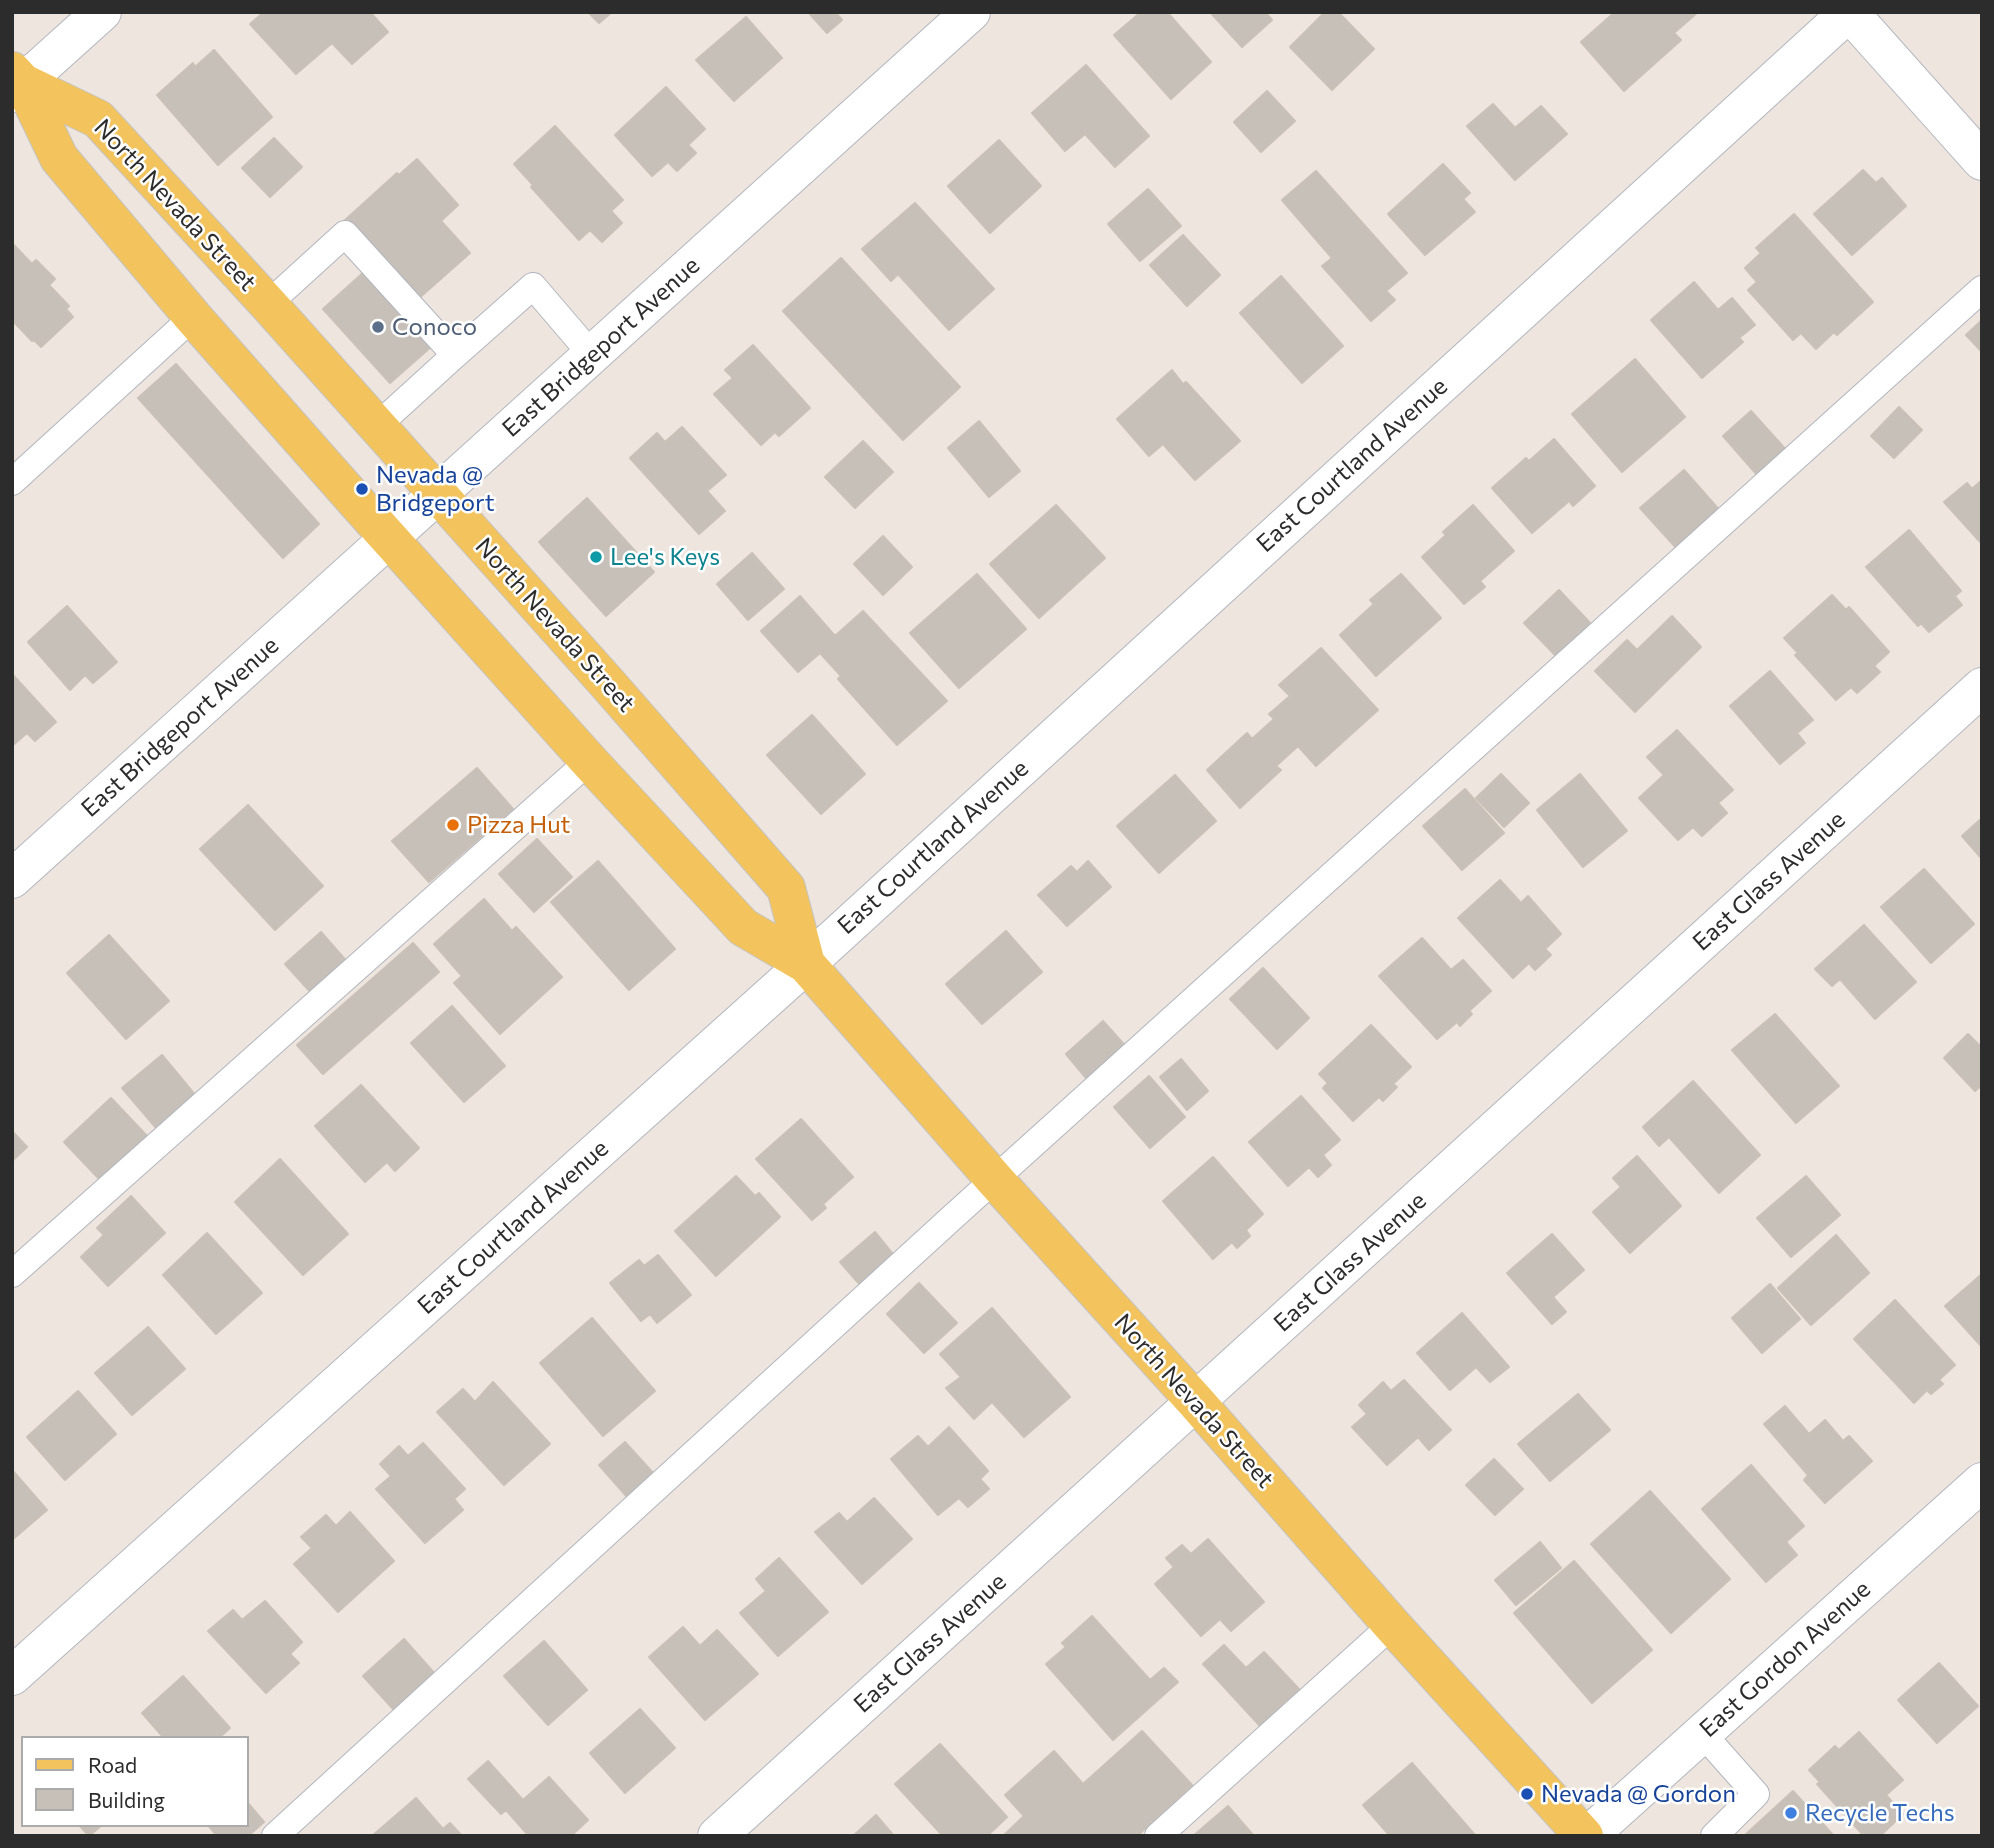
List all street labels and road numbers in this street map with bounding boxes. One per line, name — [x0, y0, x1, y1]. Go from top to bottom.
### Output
street label: North Nevada Street — [88, 113, 262, 297]
street label: East Bridgeport Avenue — [497, 251, 705, 443]
street label: East Courtland Avenue — [1251, 372, 1453, 558]
street label: North Nevada Street — [469, 532, 641, 718]
street label: East Bridgeport Avenue — [76, 631, 284, 823]
street label: East Courtland Avenue — [832, 754, 1034, 940]
street label: East Glass Avenue — [1687, 805, 1851, 957]
street label: East Courtland Avenue — [412, 1134, 614, 1320]
street label: East Glass Avenue — [1268, 1186, 1432, 1338]
street label: North Nevada Street — [1108, 1308, 1280, 1494]
street label: East Glass Avenue — [848, 1567, 1012, 1719]
street label: East Gordon Avenue — [1694, 1575, 1876, 1743]

